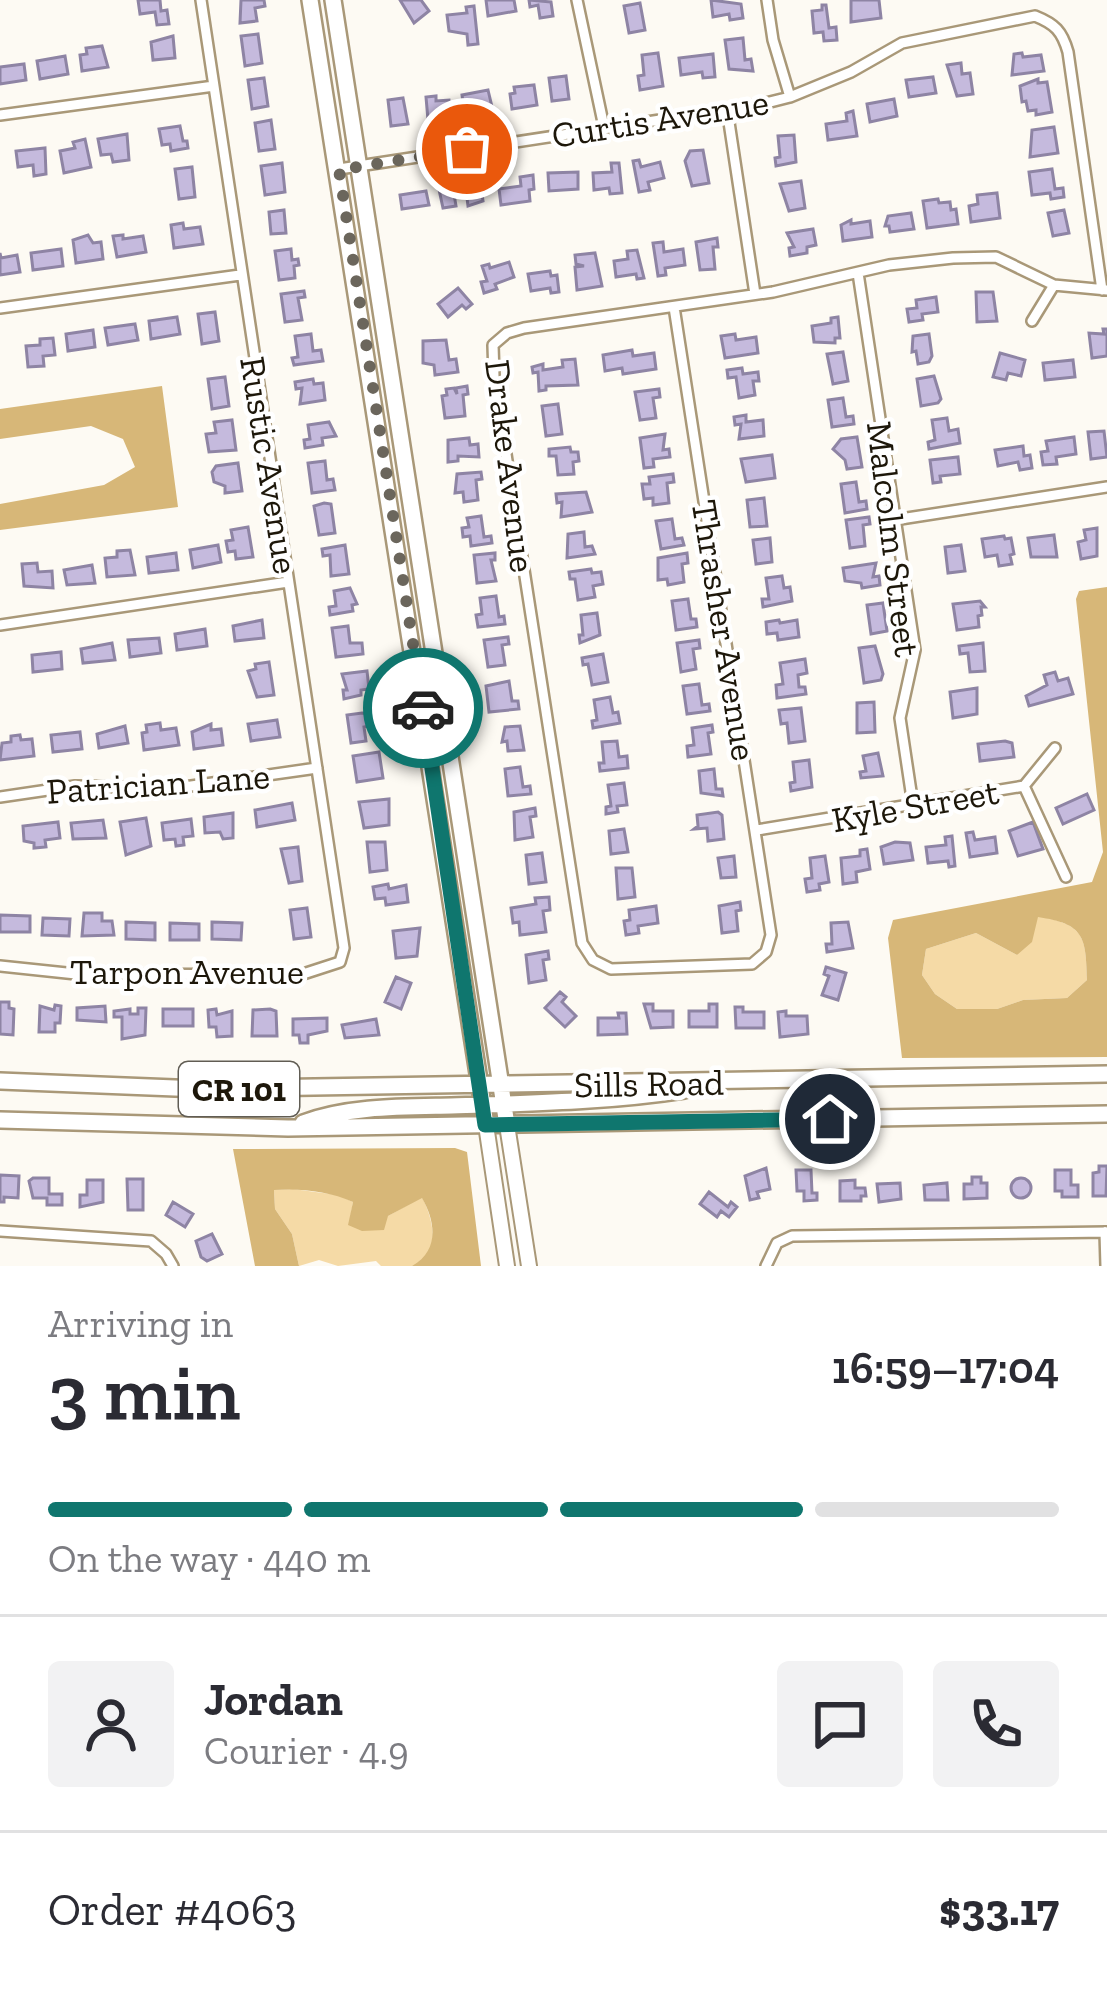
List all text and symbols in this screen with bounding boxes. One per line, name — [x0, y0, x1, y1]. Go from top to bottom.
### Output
street label: Curtis Avenue — [549, 80, 772, 157]
pin — [416, 98, 518, 200]
icon: bag — [434, 116, 500, 182]
street label: Rustic Avenue — [231, 353, 308, 577]
street label: Drake Avenue — [476, 357, 545, 575]
street label: Malcolm Street — [858, 419, 929, 660]
street label: Thrasher Avenue — [683, 497, 766, 764]
courier — [363, 648, 483, 768]
icon: car — [390, 675, 456, 741]
street label: Patrician Lane — [45, 754, 271, 813]
street label: Kyle Street — [828, 770, 1003, 841]
street label: Tarpon Avenue — [70, 950, 304, 993]
street label: Sills Road — [574, 1061, 724, 1106]
road number: CR 101 — [179, 1062, 299, 1116]
pin — [779, 1068, 881, 1170]
icon: home — [797, 1086, 863, 1152]
text: Arriving in — [48, 1300, 233, 1347]
text: 16:59–17:04 — [832, 1341, 1059, 1395]
text: 3 min — [48, 1345, 240, 1439]
text: On the way · 440 m — [48, 1535, 370, 1582]
button: person — [48, 1661, 174, 1787]
button: chat — [777, 1661, 903, 1787]
button: phone — [933, 1661, 1059, 1787]
text: Jordan — [204, 1673, 343, 1727]
text: Courier · 4.9 — [204, 1727, 409, 1774]
text: Order #4063 — [48, 1883, 297, 1937]
text: $33.17 — [939, 1883, 1059, 1937]

